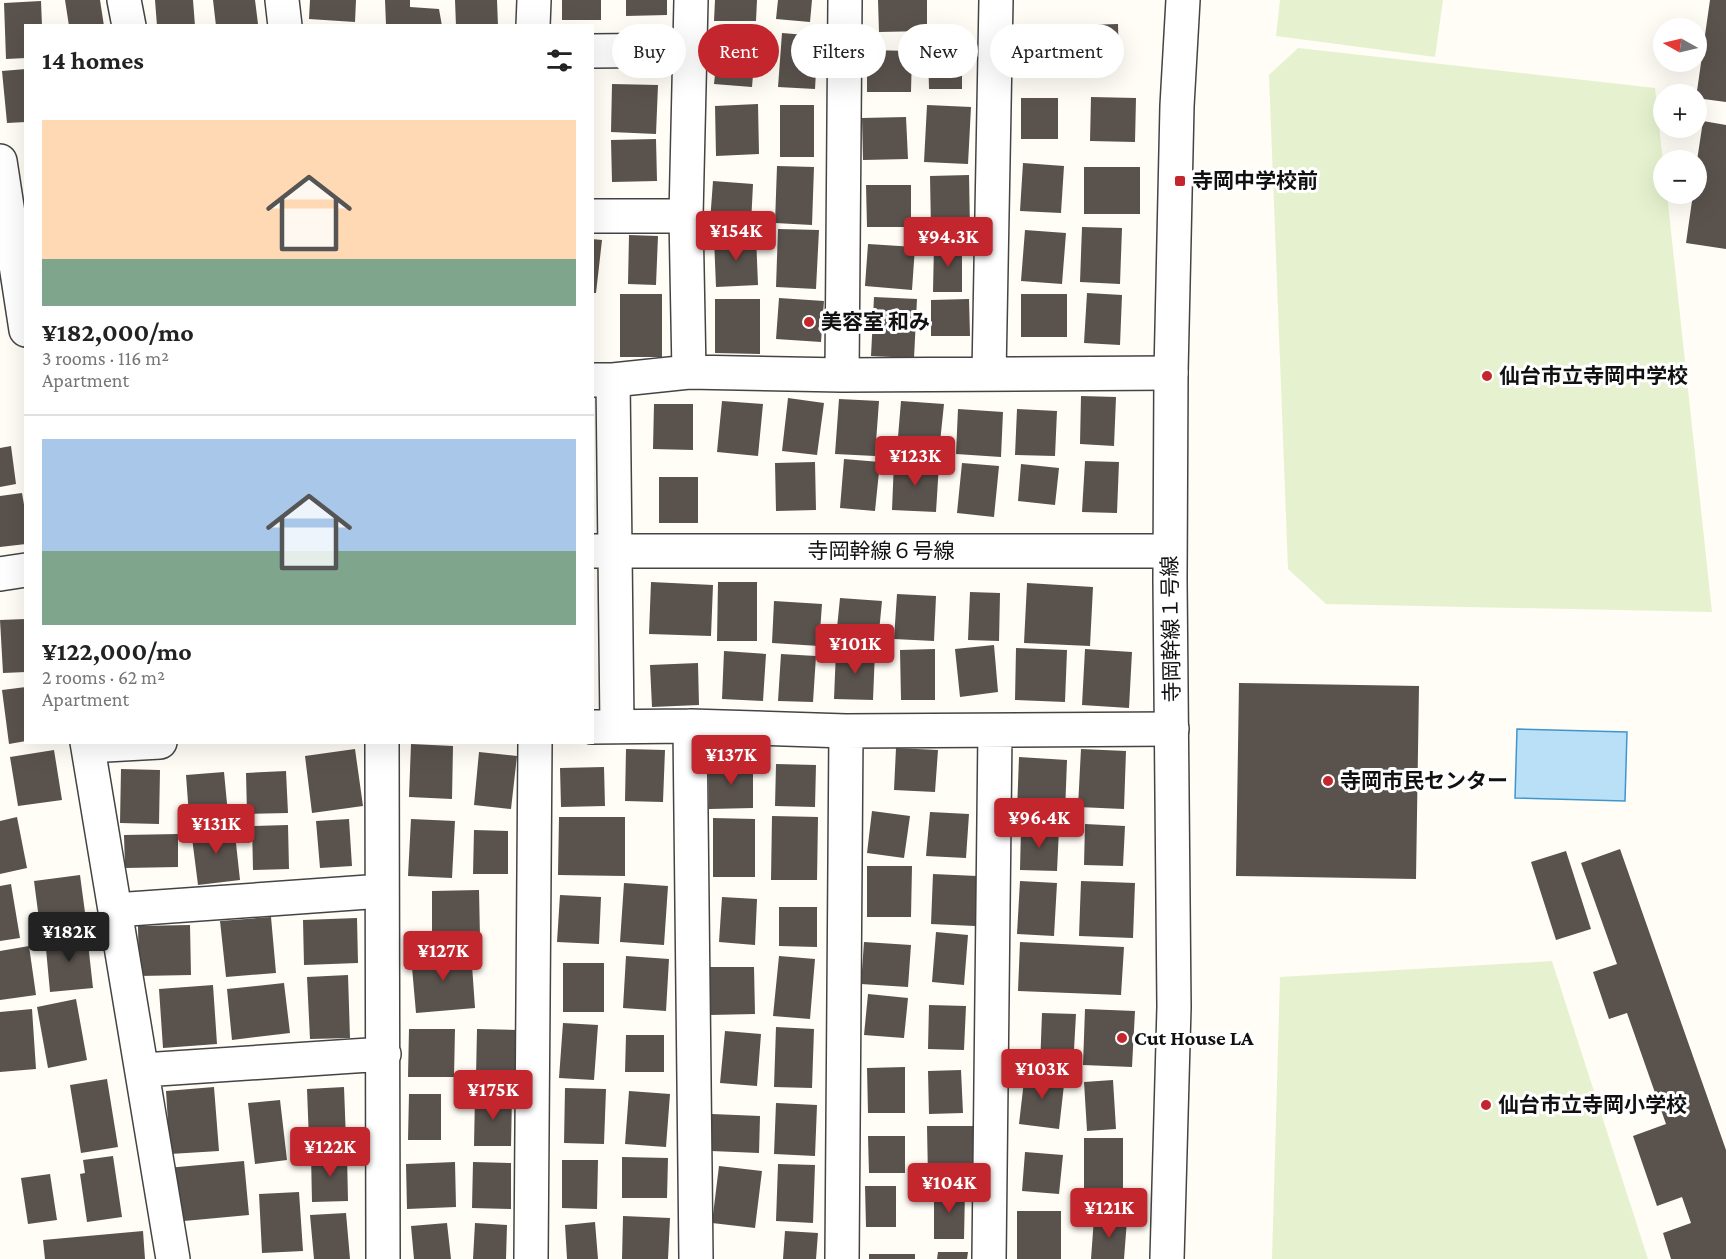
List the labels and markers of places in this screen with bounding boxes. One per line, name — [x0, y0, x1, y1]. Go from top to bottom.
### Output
place label: 寺岡中学校前 — [1192, 169, 1318, 193]
marker: 寺岡中学校前 — [1173, 174, 1187, 188]
pin: ¥154K — [694, 211, 778, 262]
pin: ¥94.3K — [899, 217, 997, 268]
place label: 美容室 和み — [821, 310, 930, 334]
marker: 美容室 和み — [802, 315, 816, 329]
place label: 仙台市立寺岡中学校 — [1499, 364, 1688, 388]
marker: 仙台市立寺岡中学校 — [1480, 369, 1494, 383]
pin: ¥123K — [873, 436, 957, 487]
pin: ¥101K — [813, 624, 897, 675]
pin: ¥137K — [689, 735, 773, 786]
place label: 寺岡市民センター — [1340, 769, 1508, 793]
marker: 寺岡市民センター — [1321, 774, 1335, 788]
pin: ¥96.4K — [990, 798, 1088, 849]
pin: ¥131K — [174, 804, 258, 855]
pin: ¥182K — [27, 912, 111, 963]
pin: ¥127K — [401, 931, 485, 982]
place label: Cut House LA — [1134, 1026, 1254, 1050]
marker: Cut House LA — [1115, 1031, 1129, 1045]
pin: ¥103K — [1000, 1049, 1084, 1100]
pin: ¥175K — [451, 1070, 535, 1121]
place label: 仙台市立寺岡小学校 — [1498, 1093, 1687, 1117]
marker: 仙台市立寺岡小学校 — [1479, 1098, 1493, 1112]
pin: ¥122K — [288, 1127, 372, 1178]
pin: ¥104K — [907, 1163, 991, 1214]
pin: ¥121K — [1067, 1188, 1151, 1239]

